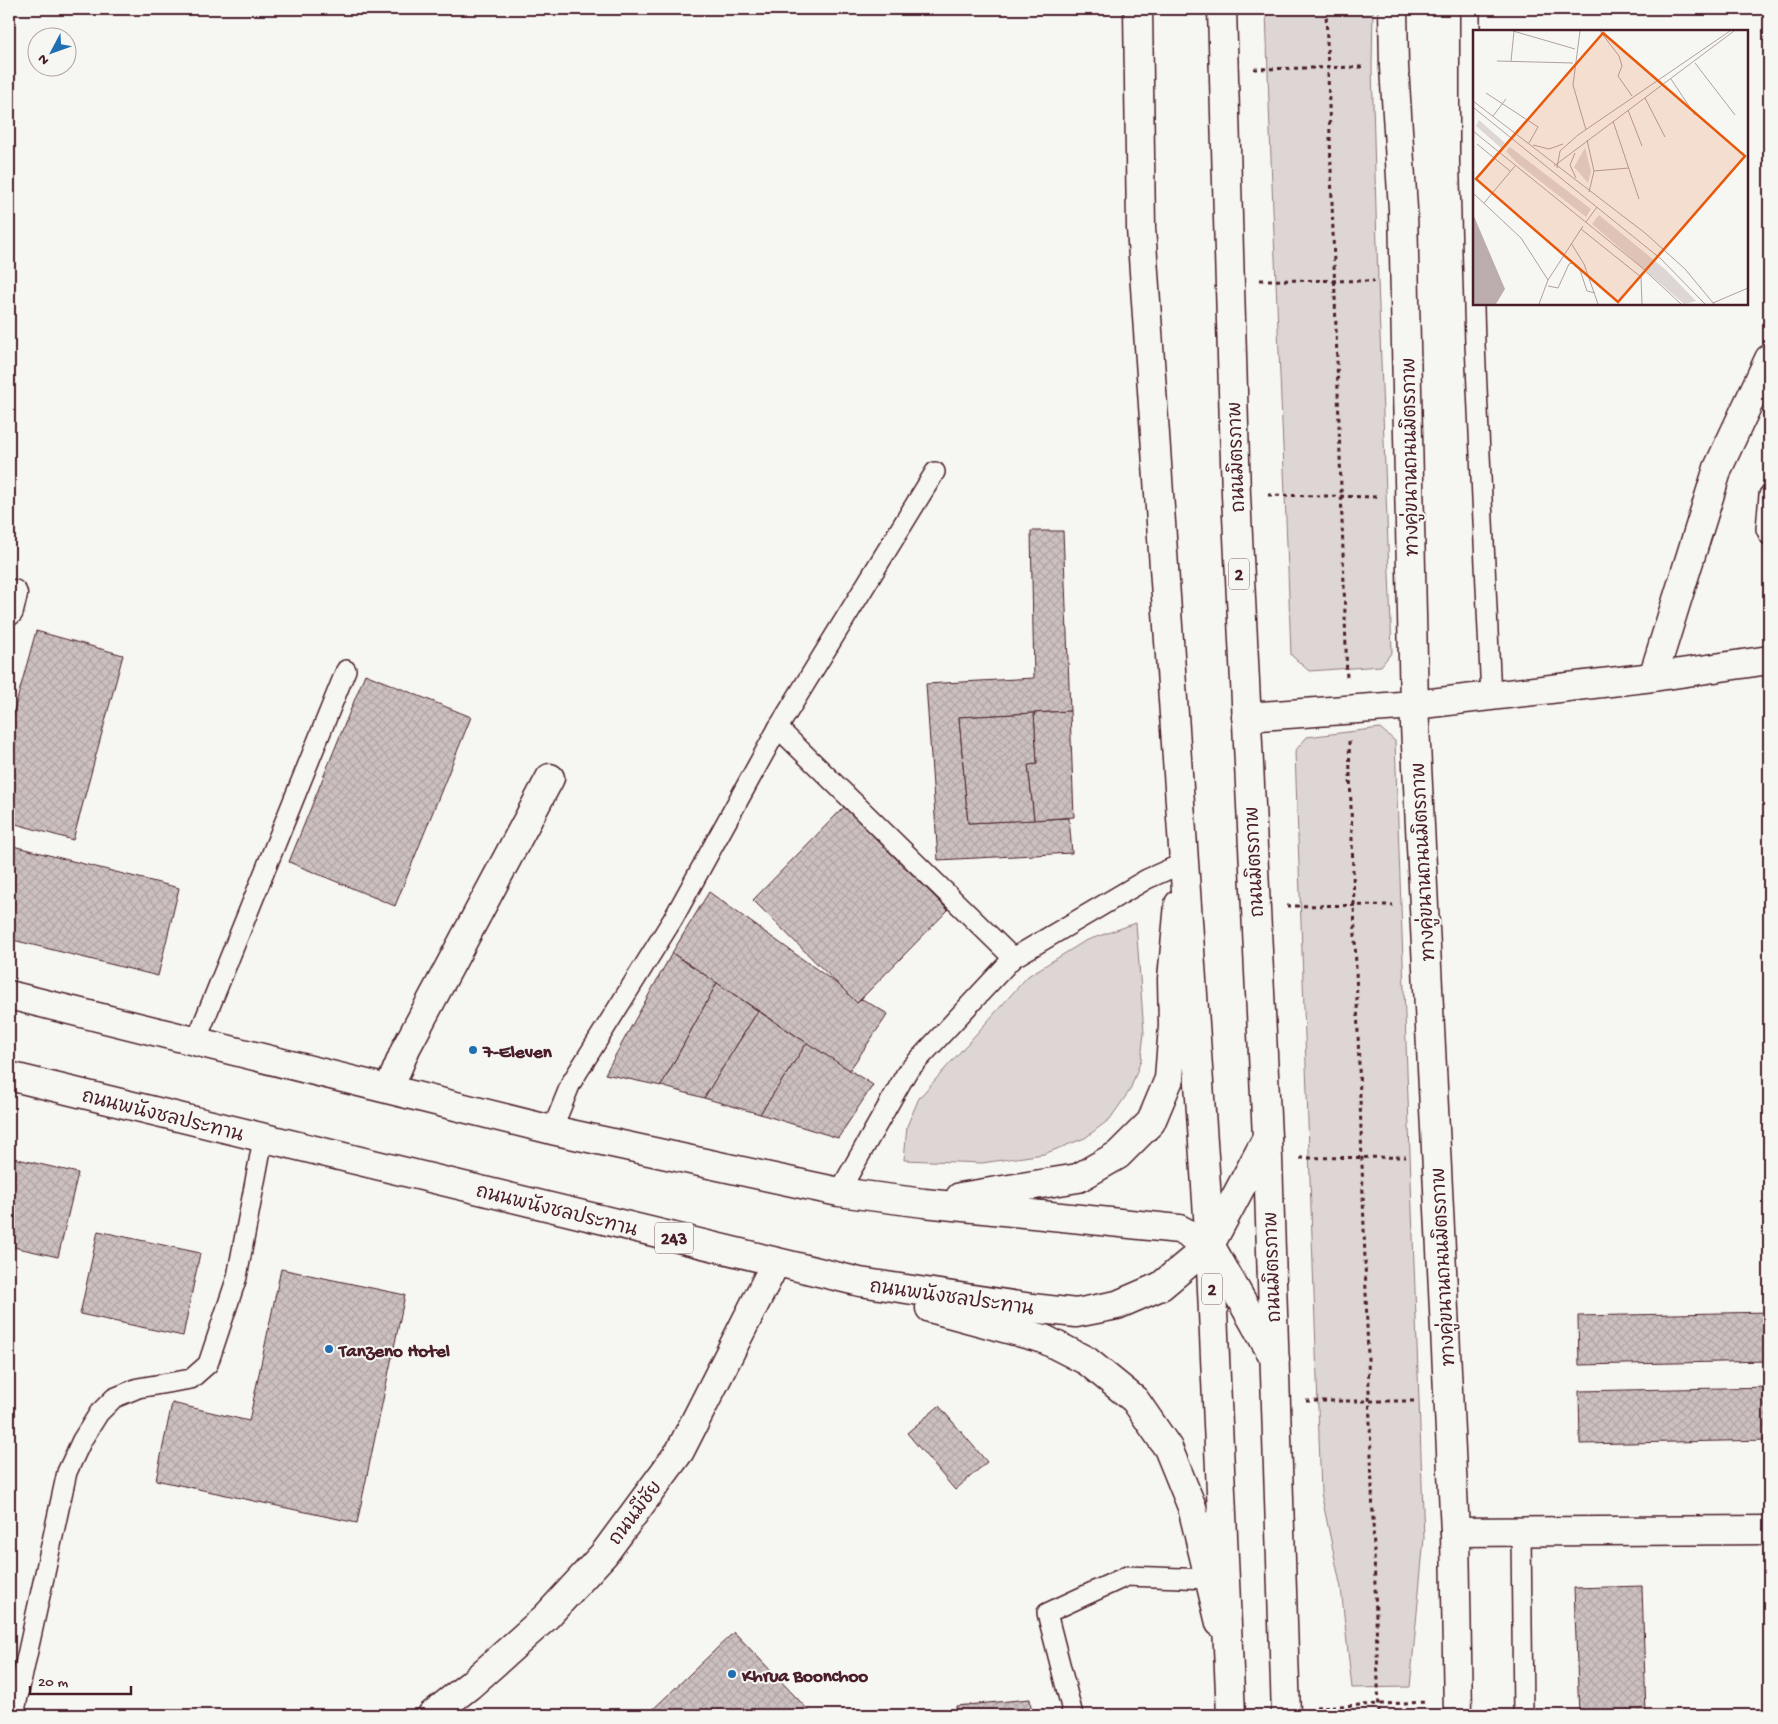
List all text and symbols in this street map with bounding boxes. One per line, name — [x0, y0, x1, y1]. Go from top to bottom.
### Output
north arrow — [28, 28, 78, 78]
inset map — [1473, 30, 1748, 305]
text: N — [35, 50, 53, 68]
street label: ทางคู่ขนานถนนมิตรภาพ — [1396, 357, 1426, 557]
street label: ถนนมิตรภาพ — [1223, 401, 1252, 513]
road number: 2 — [1229, 558, 1249, 590]
street label: ทางคู่ขนานถนนมิตรภาพ — [1406, 762, 1442, 962]
street label: ถนนมิตรภาพ — [1240, 806, 1271, 918]
place label: 7-Eleven — [482, 1042, 553, 1065]
marker: 7-Eleven — [467, 1044, 479, 1056]
street label: ถนนพนังชลประทาน — [79, 1084, 246, 1149]
street label: ทางคู่ขนานถนนมิตรภาพ — [1426, 1167, 1462, 1367]
street label: ถนนพนังชลประทาน — [473, 1179, 640, 1244]
street label: ถนนมิตรภาพ — [1259, 1211, 1288, 1323]
road number: 243 — [655, 1222, 693, 1254]
road number: 2 — [1202, 1274, 1222, 1305]
street label: ถนนพนังชลประทาน — [868, 1275, 1036, 1322]
place label: Tanzeno Hotel — [337, 1341, 450, 1364]
marker: Tanzeno Hotel — [323, 1343, 335, 1355]
street label: ถนนมีชัย — [603, 1476, 668, 1551]
scale bar — [30, 1664, 131, 1696]
place label: Khrua Boonchoo — [741, 1666, 868, 1689]
marker: Khrua Boonchoo — [726, 1668, 738, 1680]
text: 20 m — [38, 1674, 68, 1692]

